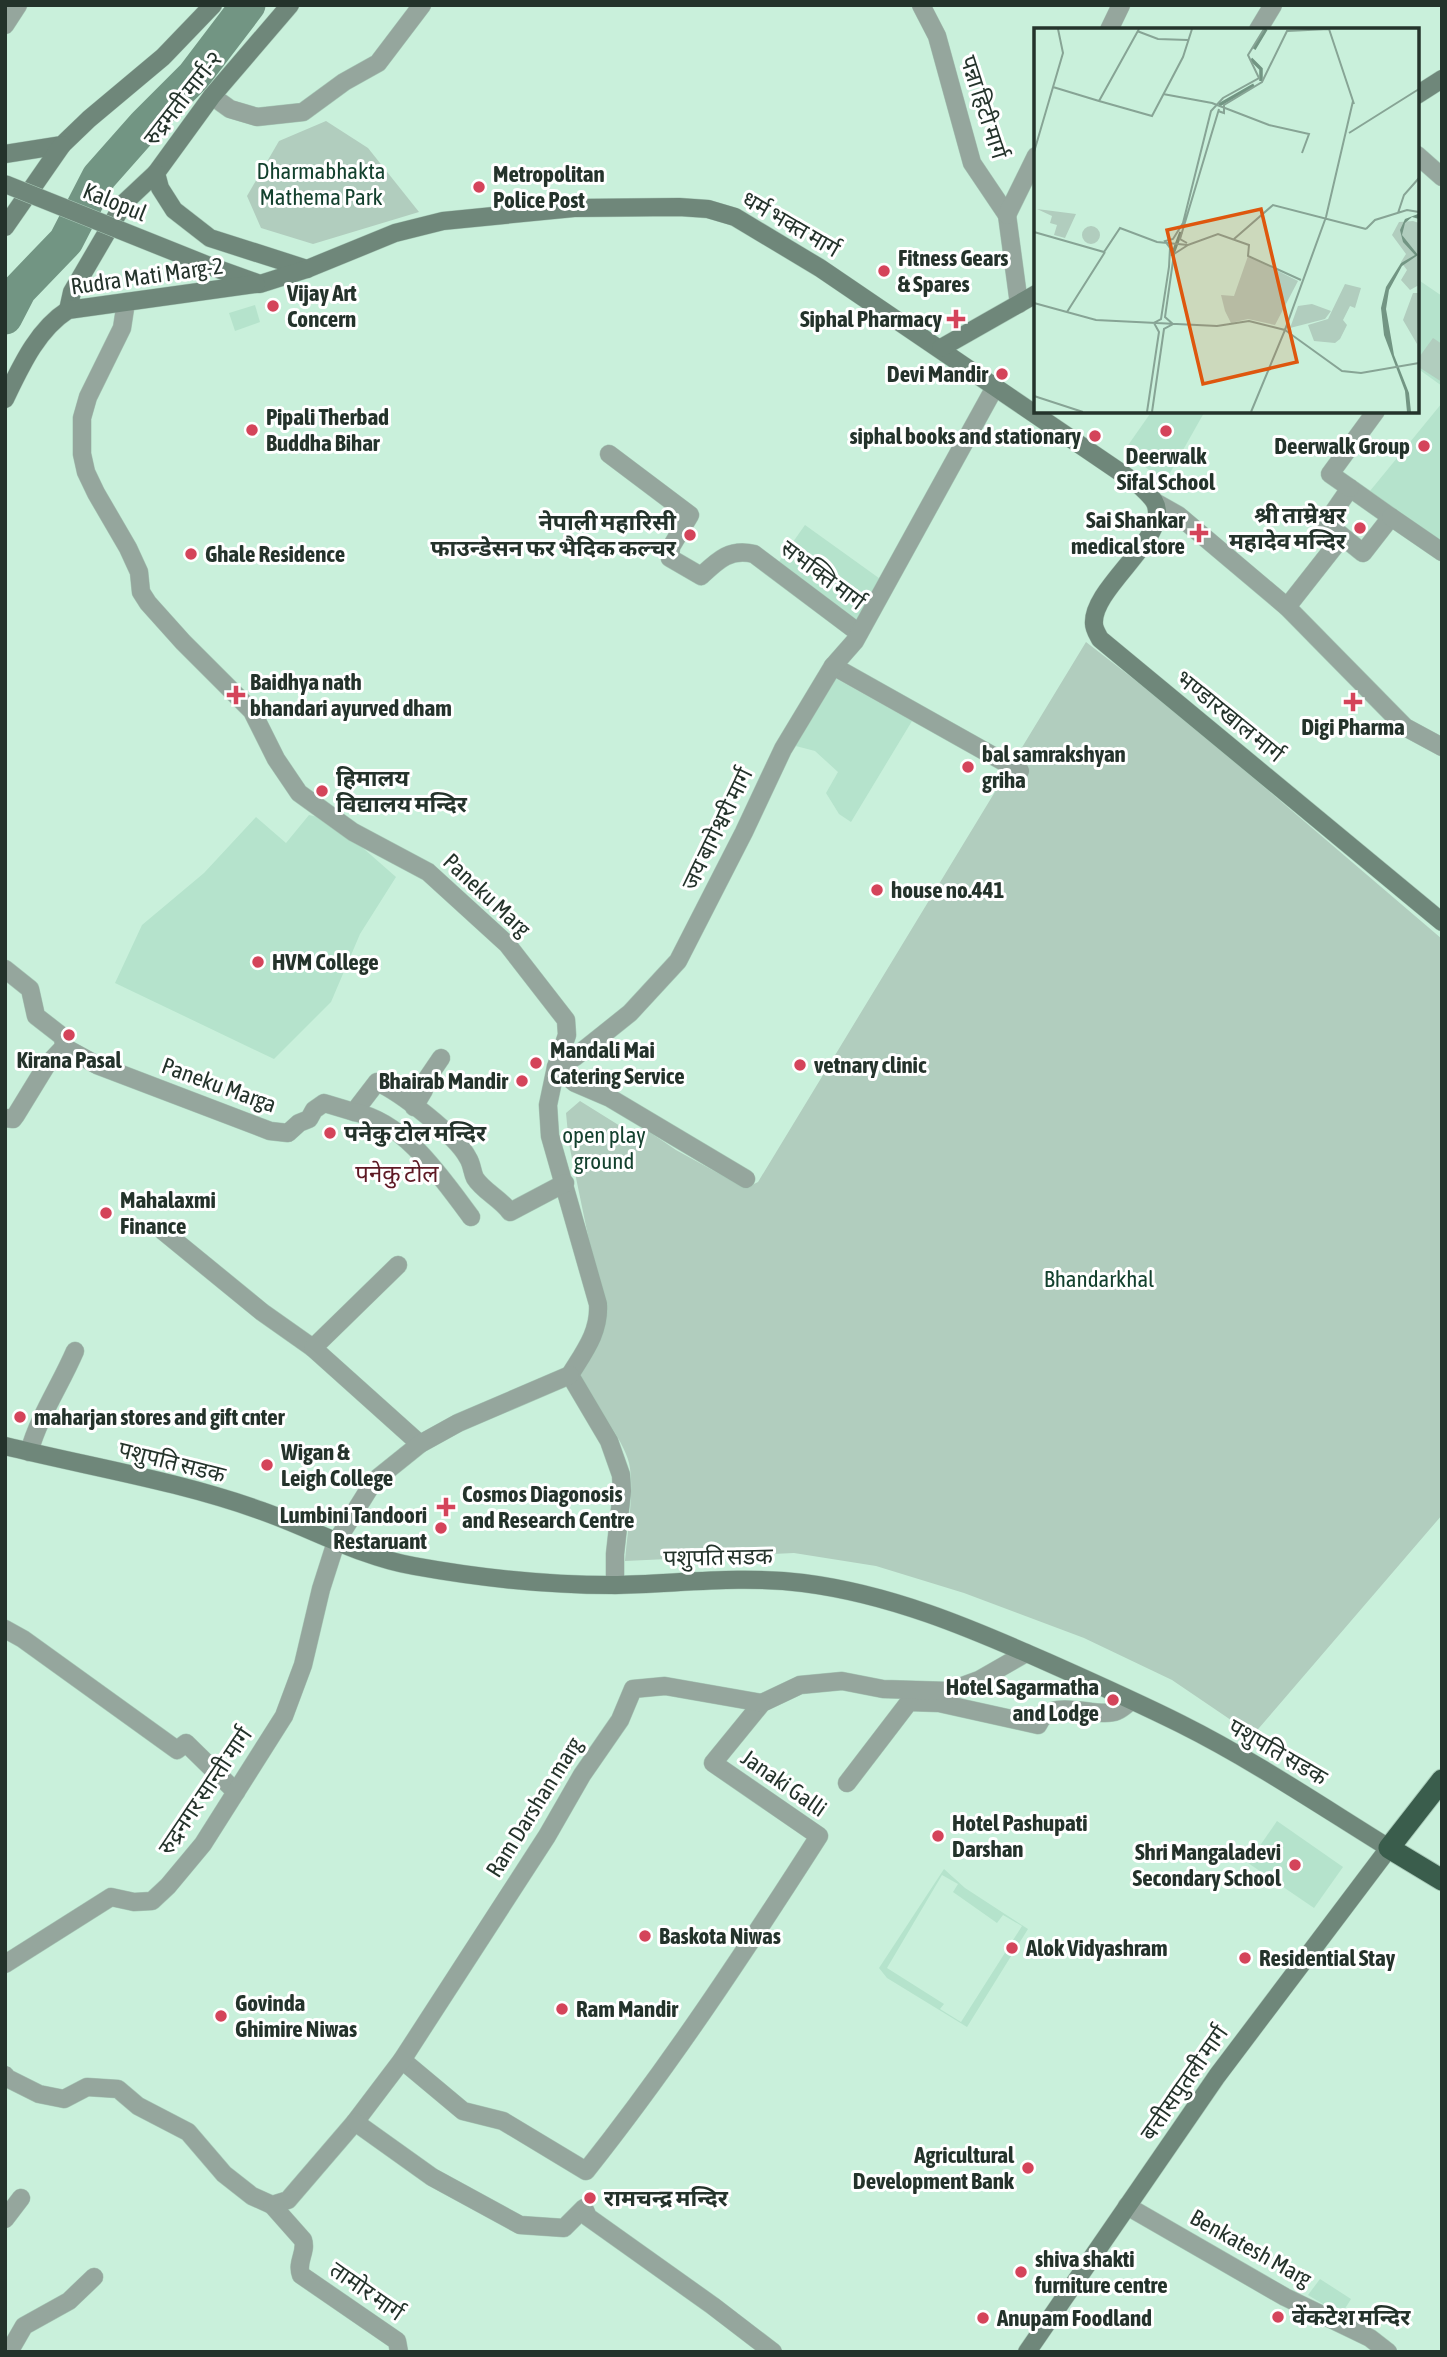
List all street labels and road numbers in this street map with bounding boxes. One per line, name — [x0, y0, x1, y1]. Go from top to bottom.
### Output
street label: रुद्रमती मार्ग-२ — [138, 46, 228, 150]
street label: पन्ना हिटी मार्ग — [955, 52, 1013, 163]
street label: Kalopul — [79, 178, 151, 226]
street label: धर्म भक्त मार्ग — [738, 186, 845, 263]
street label: Rudra Mati Marg-2 — [69, 252, 225, 300]
street label: सभक्ति मार्ग — [776, 535, 871, 616]
street label: भण्डारखाल मार्ग — [1171, 665, 1290, 768]
street label: जय बागेश्वरी मार्ग — [676, 763, 758, 894]
street label: Paneku Marg — [438, 848, 536, 942]
street label: Paneku Marga — [158, 1052, 280, 1118]
street label: पशुपति सडक — [115, 1436, 230, 1490]
street label: पशुपति सडक — [663, 1543, 774, 1573]
street label: पशुपति सडक — [1223, 1713, 1333, 1793]
street label: रुद्रनगर सान्ती मार्ग — [153, 1722, 258, 1860]
street label: Ram Darshan marg — [481, 1732, 587, 1882]
street label: Janaki Galli — [736, 1744, 832, 1822]
street label: बत्तीसपुतली मार्ग — [1135, 2020, 1235, 2147]
street label: Benkatesh Marg — [1186, 2204, 1316, 2292]
street label: तामोर मार्ग — [325, 2256, 410, 2326]

